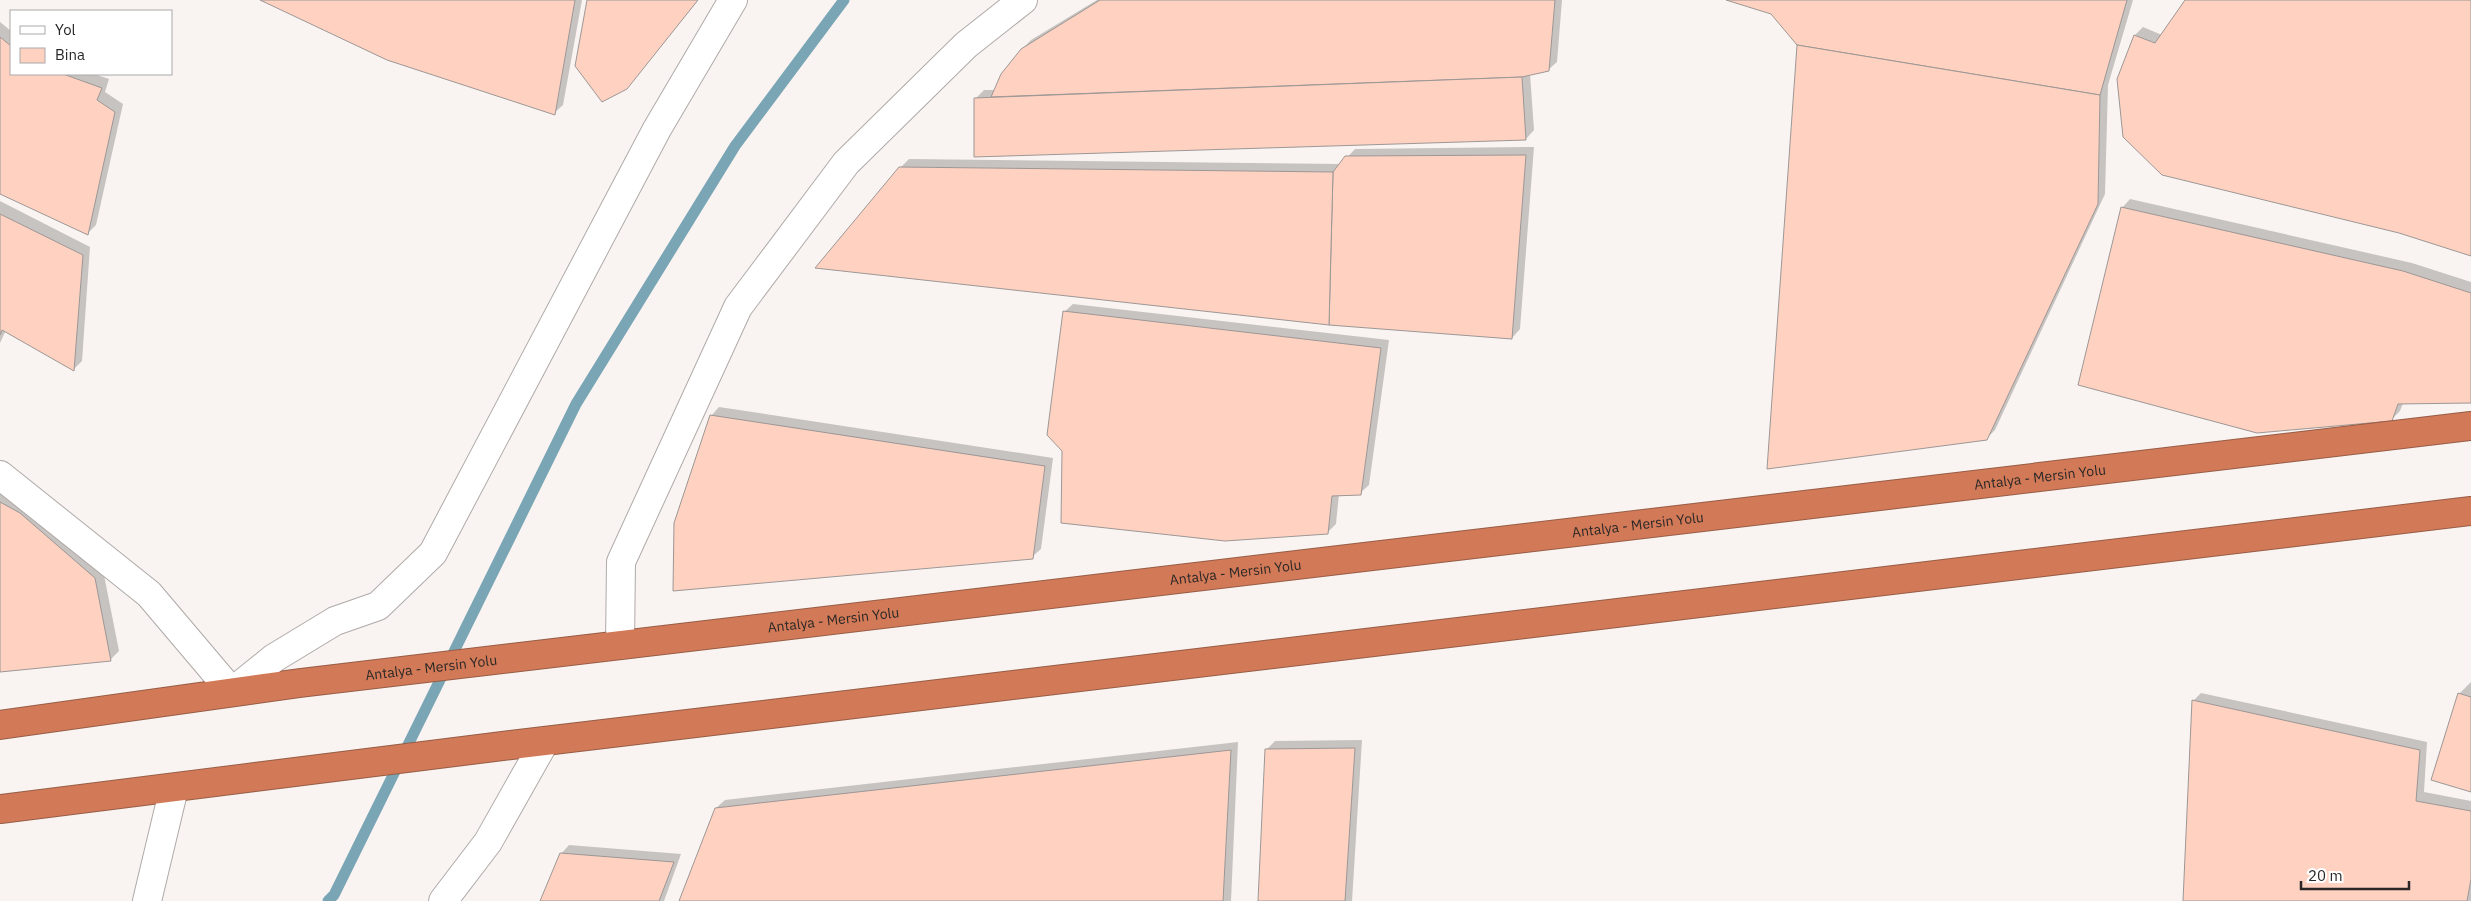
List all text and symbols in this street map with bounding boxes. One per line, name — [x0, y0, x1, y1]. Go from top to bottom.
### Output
legend — [10, 10, 172, 75]
text: Yol — [55, 20, 76, 39]
text: Bina — [55, 45, 85, 64]
street label: Antalya - Mersin Yolu — [1973, 460, 2107, 494]
street label: Antalya - Mersin Yolu — [1571, 508, 1705, 541]
street label: Antalya - Mersin Yolu — [1169, 556, 1302, 589]
street label: Antalya - Mersin Yolu — [766, 603, 900, 637]
street label: Antalya - Mersin Yolu — [364, 651, 498, 684]
scale bar — [2301, 858, 2408, 890]
text: 20 m — [2308, 866, 2343, 885]

